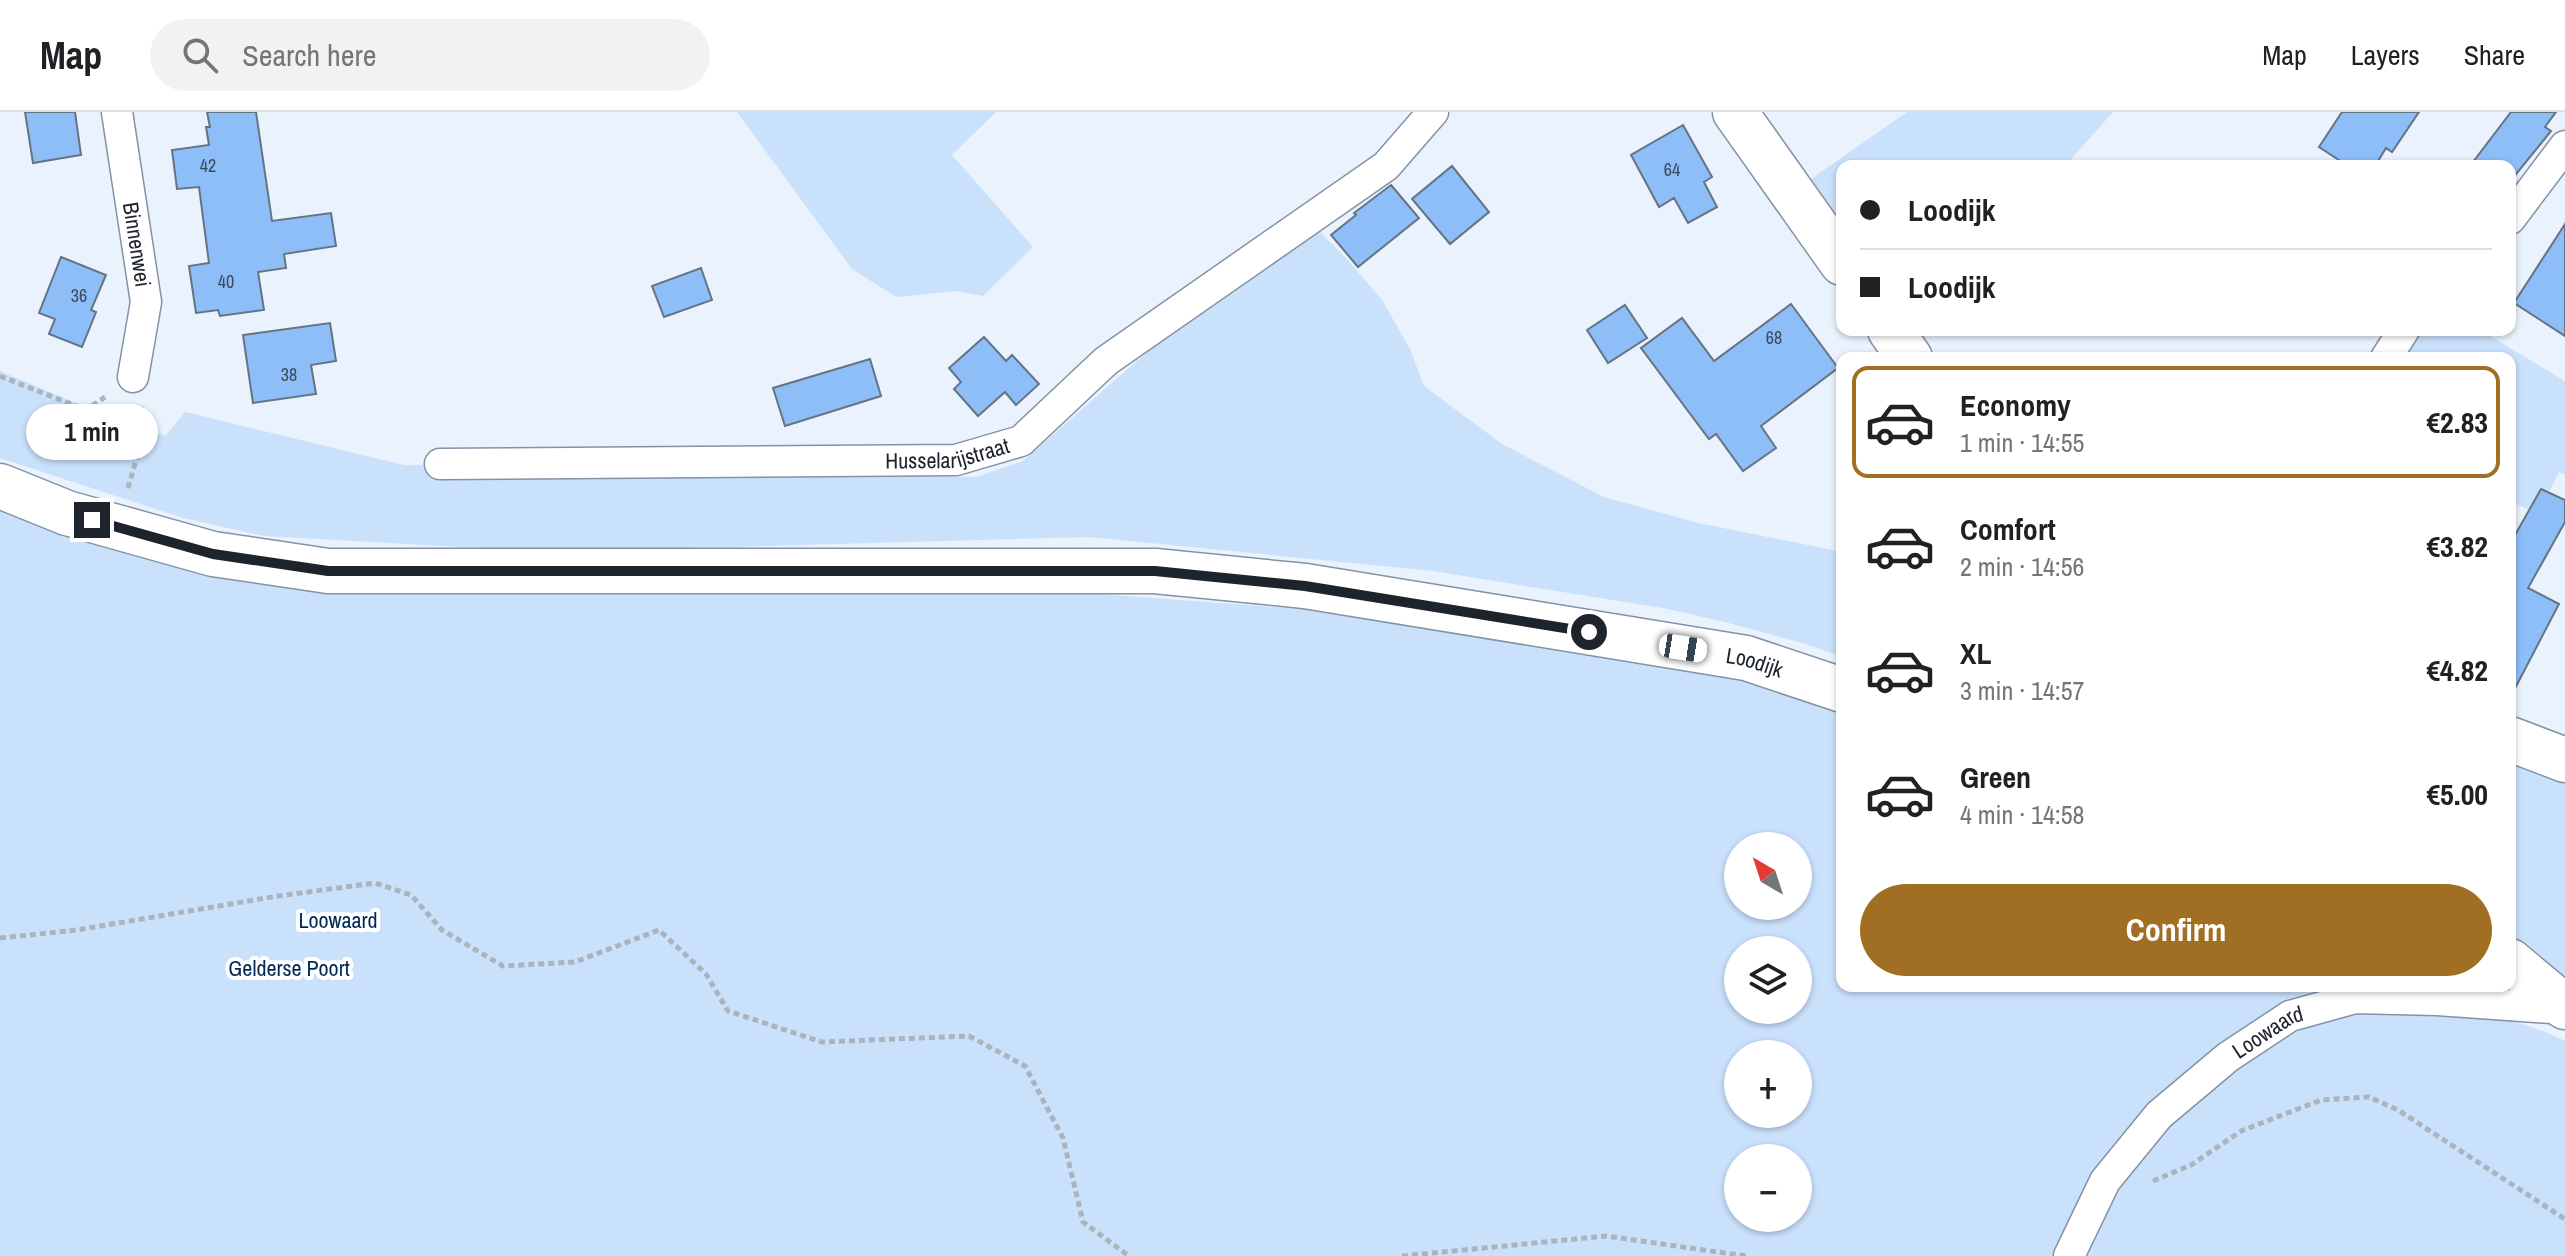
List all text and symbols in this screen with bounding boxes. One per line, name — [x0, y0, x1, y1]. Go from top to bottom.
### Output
search box — [150, 19, 710, 91]
text: Map — [40, 30, 102, 81]
icon: search — [178, 33, 222, 77]
text: Search here — [242, 35, 376, 75]
text: Map — [2262, 36, 2307, 74]
text: Layers — [2351, 36, 2420, 74]
text: Share — [2464, 36, 2525, 74]
house number: 42 — [200, 153, 216, 178]
house number: 64 — [1664, 157, 1680, 182]
text: Loodijk — [1908, 190, 1995, 230]
street label: Binnenwei — [116, 200, 158, 289]
text: Loodijk — [1908, 267, 1995, 307]
house number: 40 — [218, 269, 234, 294]
house number: 36 — [71, 283, 87, 308]
house number: 68 — [1766, 325, 1782, 350]
house number: 38 — [281, 362, 297, 387]
text: Economy — [1960, 385, 2071, 425]
icon: car — [1864, 386, 1936, 458]
text: €2.83 — [2426, 402, 2488, 442]
callout: 1 min — [26, 404, 158, 460]
text: 1 min — [64, 414, 120, 449]
text: 1 min · 14:55 — [1960, 425, 2084, 460]
street label: Husselarijstraat — [885, 430, 1013, 476]
route end — [74, 502, 110, 538]
text: Comfort — [1960, 509, 2056, 549]
icon: car — [1864, 510, 1936, 582]
text: €3.82 — [2426, 526, 2488, 566]
text: 2 min · 14:56 — [1960, 549, 2084, 584]
route start — [1571, 614, 1607, 650]
car — [1657, 632, 1709, 664]
text: XL — [1960, 633, 1991, 673]
icon: car — [1864, 634, 1936, 706]
street label: Loodijk — [1724, 640, 1788, 685]
text: €4.82 — [2426, 650, 2488, 690]
text: 3 min · 14:57 — [1960, 673, 2084, 708]
text: Green — [1960, 757, 2031, 797]
icon: car — [1864, 758, 1936, 830]
text: €5.00 — [2426, 774, 2488, 814]
text: 4 min · 14:58 — [1960, 797, 2084, 832]
north arrow — [1724, 832, 1812, 920]
map controls — [1724, 832, 1812, 1232]
button: Confirm — [1860, 884, 2492, 976]
park label: Loowaard — [298, 905, 378, 935]
button: layers — [1724, 936, 1812, 1024]
park label: Gelderse Poort — [228, 953, 350, 983]
street label: Loowaard — [2226, 998, 2306, 1065]
button: + — [1724, 1040, 1812, 1128]
button: − — [1724, 1144, 1812, 1232]

